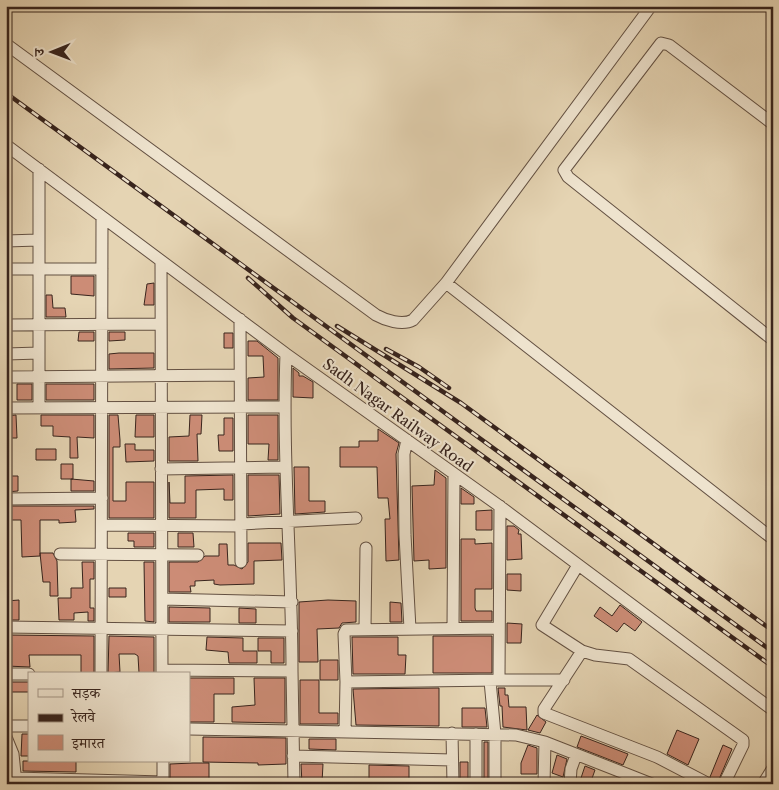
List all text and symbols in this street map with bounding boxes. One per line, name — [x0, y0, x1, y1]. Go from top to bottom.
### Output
north arrow — [28, 28, 78, 78]
text: उ — [30, 48, 48, 57]
street label: Sadh Nagar Railway Road — [319, 354, 477, 476]
legend — [28, 672, 190, 762]
text: सड़क — [71, 683, 101, 702]
text: रेलवे — [70, 707, 96, 726]
text: इमारत — [71, 733, 106, 752]

